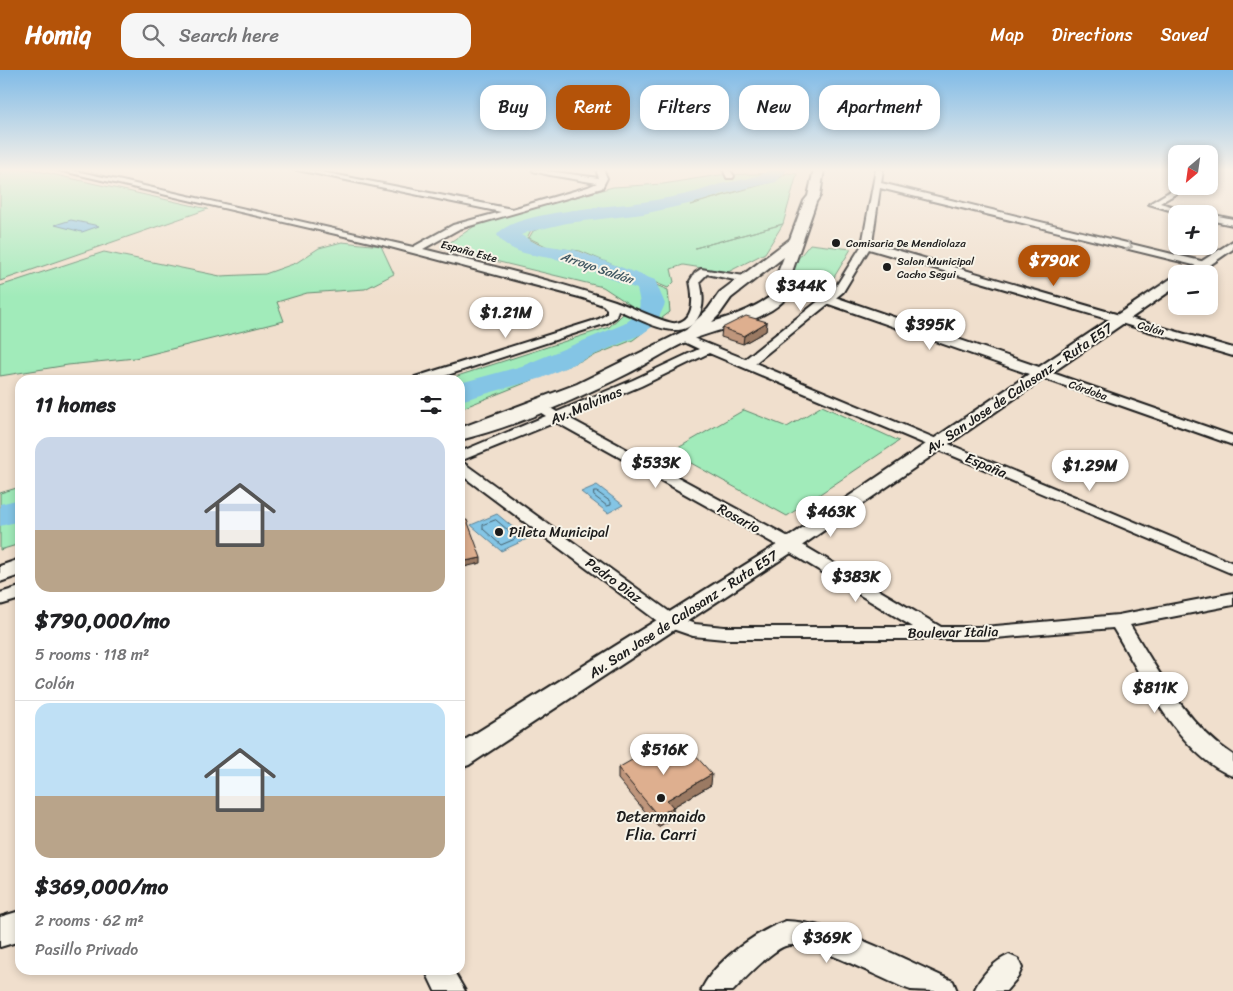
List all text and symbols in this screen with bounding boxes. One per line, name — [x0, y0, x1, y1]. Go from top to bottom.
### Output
search box — [121, 13, 471, 58]
text: Homiq — [25, 14, 91, 56]
text: Search here — [179, 19, 279, 52]
text: Map — [991, 19, 1024, 51]
text: Directions — [1052, 19, 1133, 51]
text: Saved — [1161, 19, 1208, 51]
icon: search — [139, 21, 167, 49]
chip: Buy — [480, 85, 546, 130]
chip: Rent — [556, 85, 630, 130]
chip: Filters — [640, 85, 729, 130]
chip: New — [739, 85, 809, 130]
chip: Apartment — [819, 85, 940, 130]
north arrow — [1168, 145, 1218, 195]
map controls — [1168, 145, 1218, 315]
button: + — [1168, 205, 1218, 255]
place label: Comisaria De Mendiolaza — [846, 234, 966, 253]
street label: España Este — [439, 235, 500, 268]
marker: Comisaria De Mendiolaza — [830, 237, 842, 249]
one-way arrow — [1125, 240, 1134, 251]
pin: $790K — [1019, 244, 1089, 287]
water label: Arroyo Saldán — [557, 245, 637, 291]
text: $790K — [1029, 246, 1079, 275]
place label: Salon Municipal Cacho Segui — [897, 252, 975, 284]
marker: Salon Municipal Cacho Segui — [881, 261, 893, 273]
button: − — [1168, 265, 1218, 315]
pin: $344K — [766, 270, 836, 312]
text: $344K — [776, 271, 826, 300]
pin: $1.21M — [465, 296, 547, 339]
text: $1.21M — [480, 298, 532, 327]
pin: $395K — [895, 308, 965, 351]
text: $395K — [906, 310, 954, 339]
street label: Av. San Jose de Calasanz - Ruta E57 — [920, 316, 1119, 461]
street label: Colón — [1135, 316, 1167, 341]
street label: Córdoba — [1066, 375, 1110, 406]
street label: Av. Malvinas — [545, 379, 627, 432]
text: 11 homes — [35, 386, 116, 424]
icon: filters — [417, 391, 445, 419]
pin: $533K — [621, 446, 691, 489]
street label: España — [961, 446, 1011, 486]
text: $533K — [632, 448, 680, 477]
pin: $1.29M — [1049, 450, 1131, 492]
text: $1.29M — [1063, 451, 1117, 480]
icon: home — [195, 470, 285, 560]
street label: Rosario — [713, 496, 765, 540]
pin: $463K — [796, 496, 866, 538]
text: $463K — [807, 497, 855, 526]
place label: Pileta Municipal — [509, 520, 610, 545]
marker: Pileta Municipal — [493, 526, 505, 538]
street label: Av. San Jose de Calasanz - Ruta E57 — [583, 543, 784, 686]
street label: Pedro Diaz — [580, 551, 648, 610]
pin: $383K — [821, 560, 891, 603]
text: $383K — [832, 562, 880, 591]
text: $790,000/mo — [35, 602, 170, 640]
street label: Boulevar Italia — [907, 619, 999, 646]
text: 5 rooms · 118 m² — [35, 640, 149, 669]
text: Colón — [35, 669, 74, 698]
pin: $811K — [1120, 672, 1190, 714]
text: $811K — [1133, 673, 1177, 702]
pin: $516K — [629, 734, 699, 776]
icon: home — [195, 735, 285, 825]
text: $516K — [641, 735, 687, 764]
marker: Determnaido Flia. Carri — [655, 792, 667, 804]
place label: Determnaido Flia. Carri — [616, 802, 706, 849]
text: $369,000/mo — [35, 868, 168, 906]
text: 2 rooms · 62 m² — [35, 906, 144, 935]
pin: $369K — [792, 922, 862, 964]
text: $369K — [803, 923, 851, 952]
text: Pasillo Privado — [35, 935, 138, 964]

